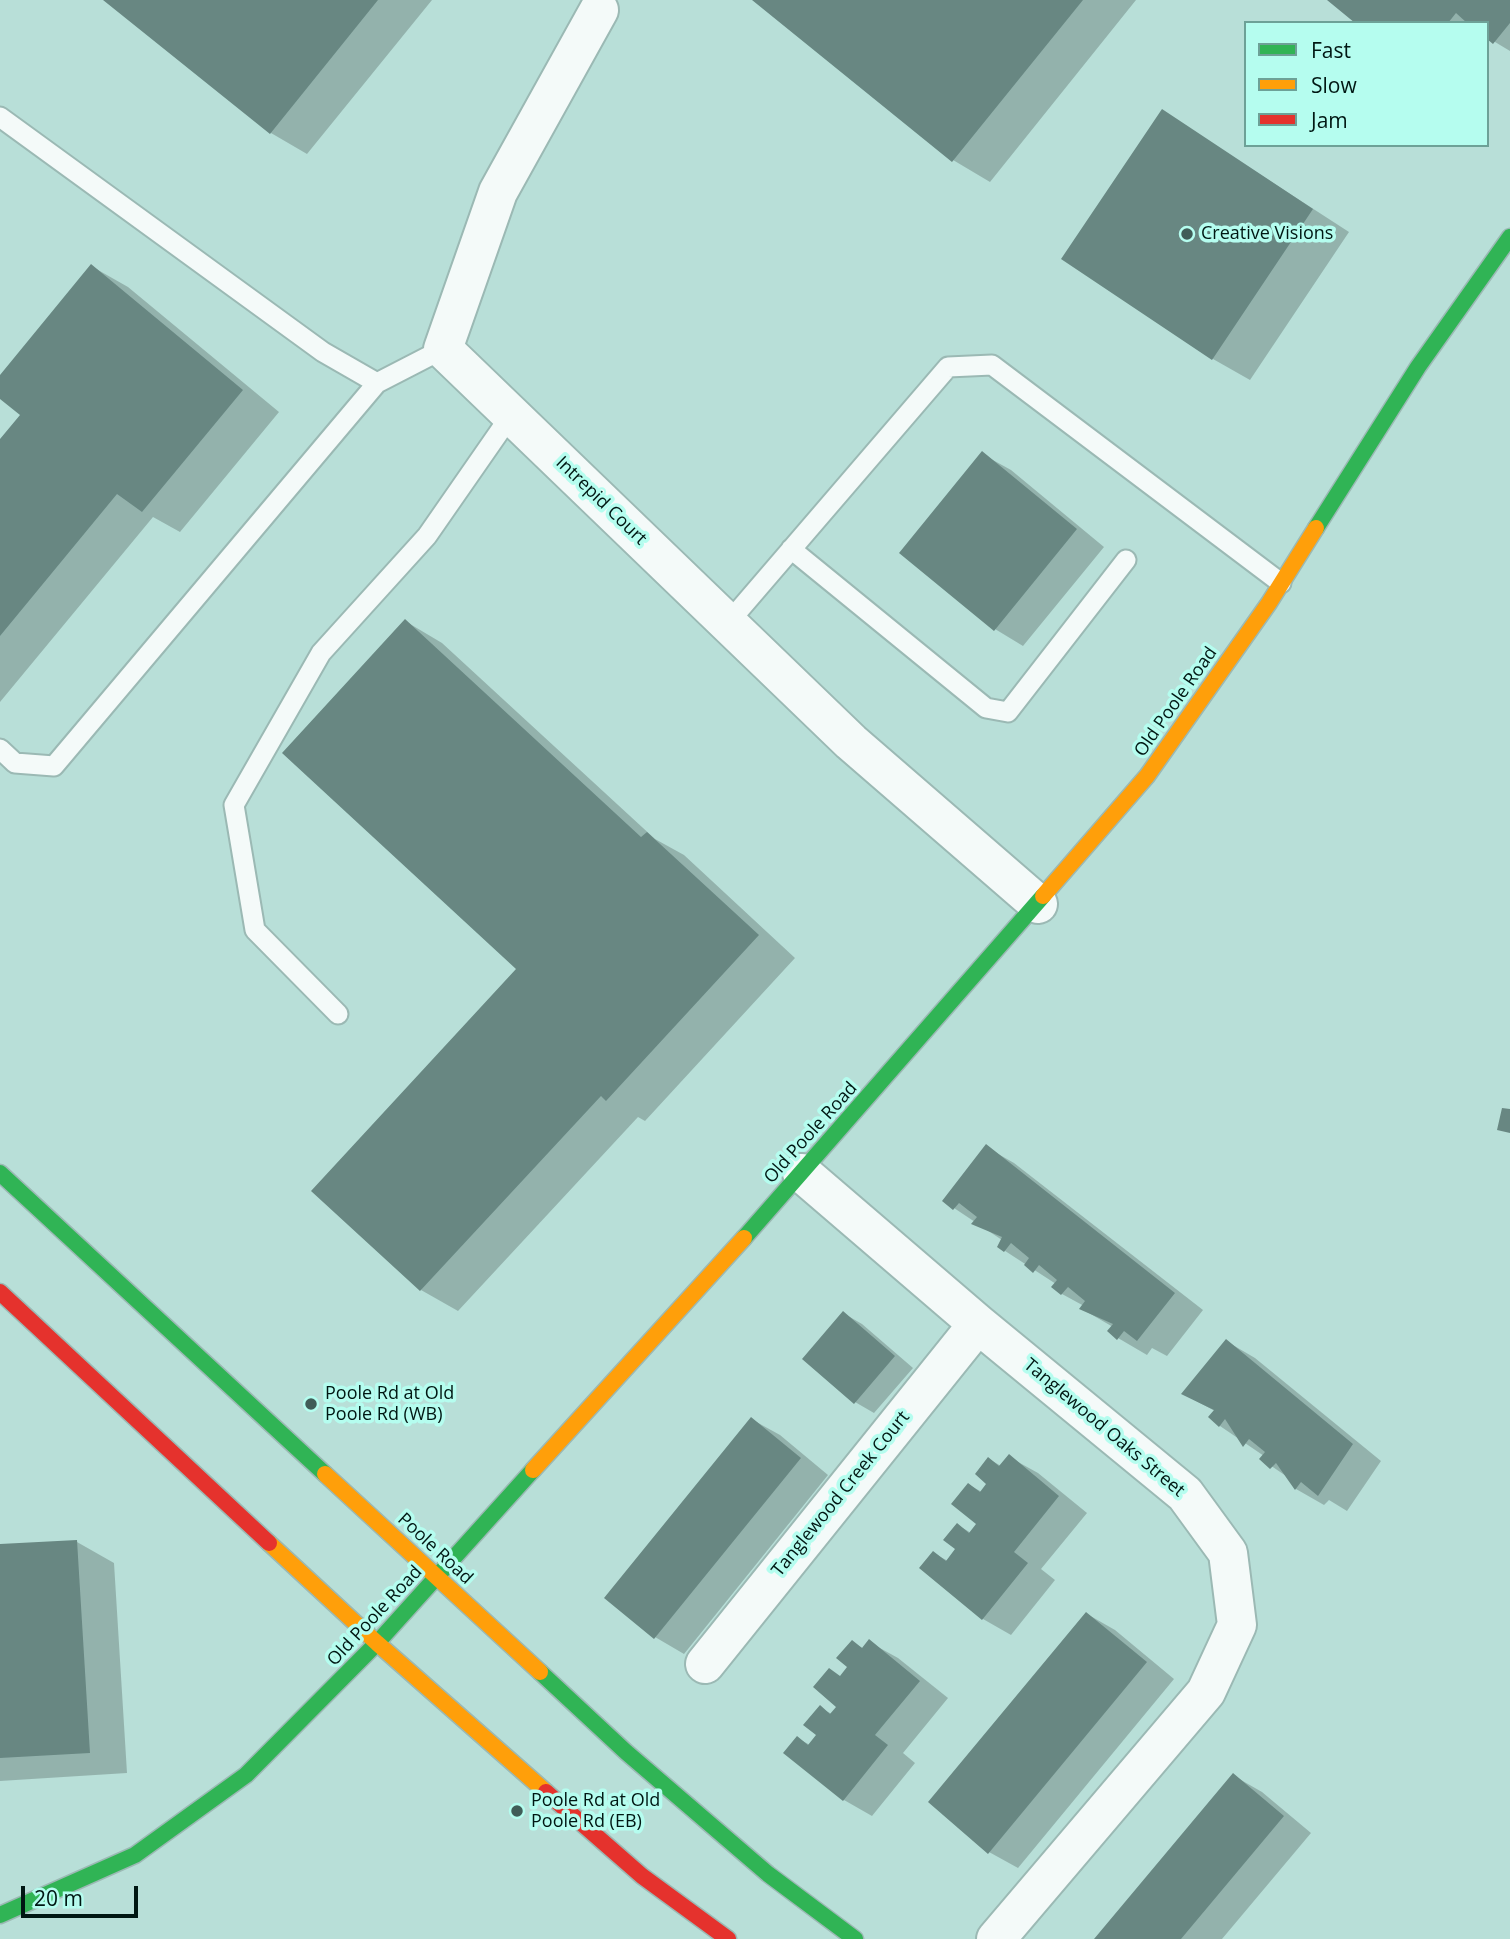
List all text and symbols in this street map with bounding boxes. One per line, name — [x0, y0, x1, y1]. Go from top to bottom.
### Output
legend — [1244, 21, 1489, 147]
text: Fast — [1311, 36, 1351, 64]
text: Slow — [1311, 71, 1357, 99]
text: Jam — [1311, 106, 1348, 134]
place label: Creative Visions — [1201, 223, 1333, 245]
marker: Creative Visions — [1179, 226, 1195, 242]
street label: Intrepid Court — [551, 452, 651, 550]
street label: Old Poole Road — [1130, 643, 1222, 761]
street label: Old Poole Road — [760, 1078, 862, 1188]
street label: Tanglewood Oaks Street — [1019, 1354, 1189, 1502]
place label: Poole Rd at Old Poole Rd (WB) — [325, 1383, 454, 1426]
marker: Poole Rd at Old Poole Rd (WB) — [303, 1396, 319, 1412]
street label: Tanglewood Creek Court — [768, 1407, 914, 1581]
street label: Poole Road — [393, 1509, 477, 1589]
street label: Old Poole Road — [323, 1561, 427, 1671]
place label: Poole Rd at Old Poole Rd (EB) — [531, 1790, 660, 1832]
marker: Poole Rd at Old Poole Rd (EB) — [509, 1803, 525, 1819]
scale bar — [24, 1872, 142, 1916]
text: 20 m — [34, 1884, 83, 1912]

